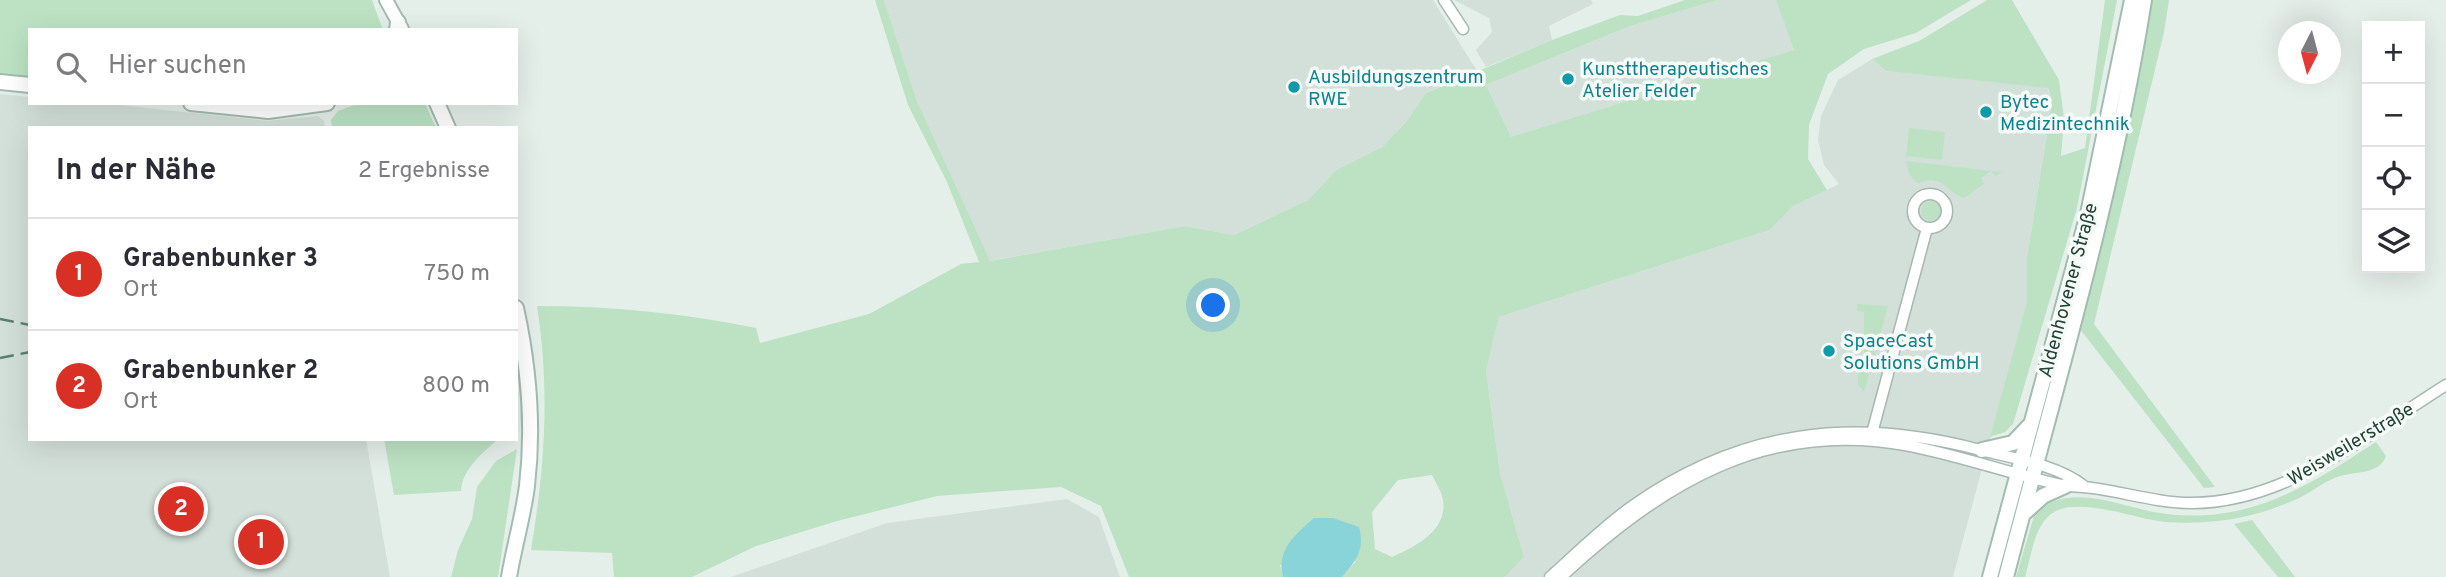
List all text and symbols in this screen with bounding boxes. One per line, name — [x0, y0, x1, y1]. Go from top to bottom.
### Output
north arrow — [2278, 21, 2341, 84]
map controls — [2362, 21, 2425, 273]
button: + — [2362, 21, 2425, 84]
search box — [28, 28, 518, 105]
icon: search — [52, 48, 90, 86]
text: Hier suchen — [108, 50, 247, 83]
place label: Kunsttherapeutisches Atelier Felder — [1582, 58, 1769, 104]
place label: Ausbildungszentrum RWE — [1308, 66, 1484, 112]
marker: Kunsttherapeutisches Atelier Felder — [1560, 71, 1576, 87]
marker: Ausbildungszentrum RWE — [1286, 79, 1302, 95]
button: − — [2362, 84, 2425, 147]
place label: Bytec Medizintechnik — [2000, 91, 2130, 137]
marker: Bytec Medizintechnik — [1978, 104, 1994, 120]
button: locate — [2362, 147, 2425, 210]
text: In der Nähe — [56, 153, 216, 190]
text: 2 Ergebnisse — [358, 157, 490, 186]
street label: Aldenhovener Straße — [2034, 201, 2104, 380]
button: layers — [2362, 210, 2425, 273]
text: Grabenbunker 3 — [123, 243, 318, 276]
text: 1 — [74, 260, 84, 289]
text: 750 m — [424, 260, 490, 289]
text: Ort — [123, 276, 158, 305]
your location — [1196, 288, 1230, 322]
place label: SpaceCast Solutions GmbH — [1843, 330, 1980, 376]
marker: SpaceCast Solutions GmbH — [1821, 343, 1837, 359]
text: Grabenbunker 2 — [123, 355, 318, 388]
text: 2 — [72, 372, 86, 401]
text: 800 m — [422, 372, 490, 401]
text: Ort — [123, 388, 158, 417]
street label: Weisweilerstraße — [2283, 398, 2419, 492]
pin: 2 — [158, 483, 204, 535]
pin: 1 — [238, 516, 284, 568]

